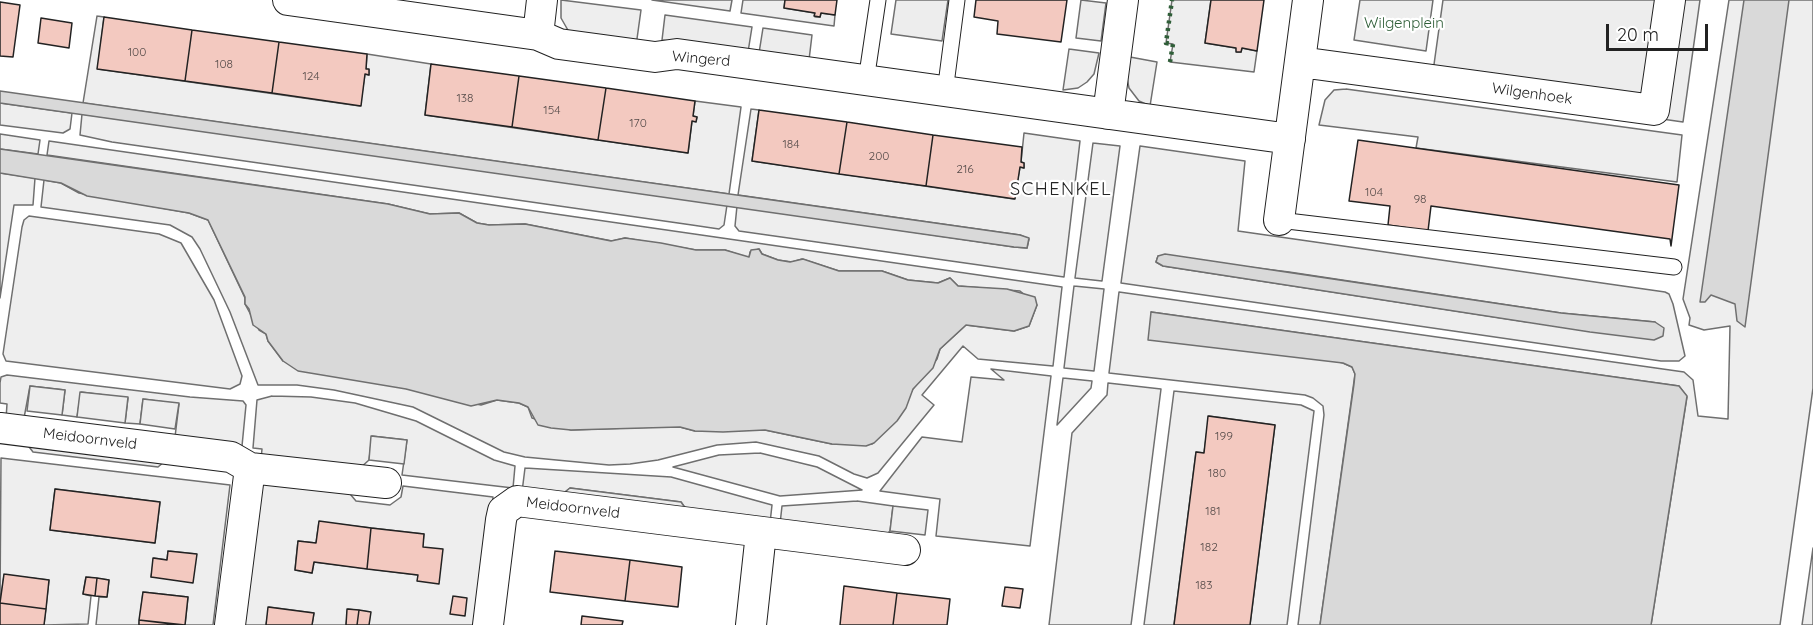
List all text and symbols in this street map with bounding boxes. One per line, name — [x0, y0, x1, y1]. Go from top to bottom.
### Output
scale bar — [1609, 12, 1711, 50]
park label: Wilgenplein — [1364, 14, 1444, 32]
text: 20 m — [1617, 23, 1659, 46]
house number: 100 — [128, 45, 146, 59]
street label: Wingerd — [671, 47, 731, 71]
house number: 108 — [215, 57, 233, 71]
house number: 124 — [302, 69, 320, 83]
street label: Wilgenhoek — [1491, 79, 1573, 109]
house number: 138 — [456, 91, 474, 105]
house number: 154 — [543, 103, 561, 117]
house number: 170 — [629, 116, 647, 130]
house number: 184 — [782, 137, 800, 151]
house number: 200 — [869, 149, 889, 163]
house number: 216 — [956, 162, 974, 176]
district label: SCHENKEL — [1010, 179, 1112, 201]
house number: 104 — [1365, 185, 1383, 199]
house number: 98 — [1413, 192, 1427, 206]
street label: Meidoornveld — [42, 424, 138, 454]
house number: 199 — [1215, 429, 1233, 443]
house number: 180 — [1208, 466, 1226, 480]
street label: Meidoornveld — [525, 493, 621, 523]
house number: 181 — [1205, 504, 1221, 518]
house number: 182 — [1200, 540, 1218, 554]
house number: 183 — [1195, 578, 1213, 592]

